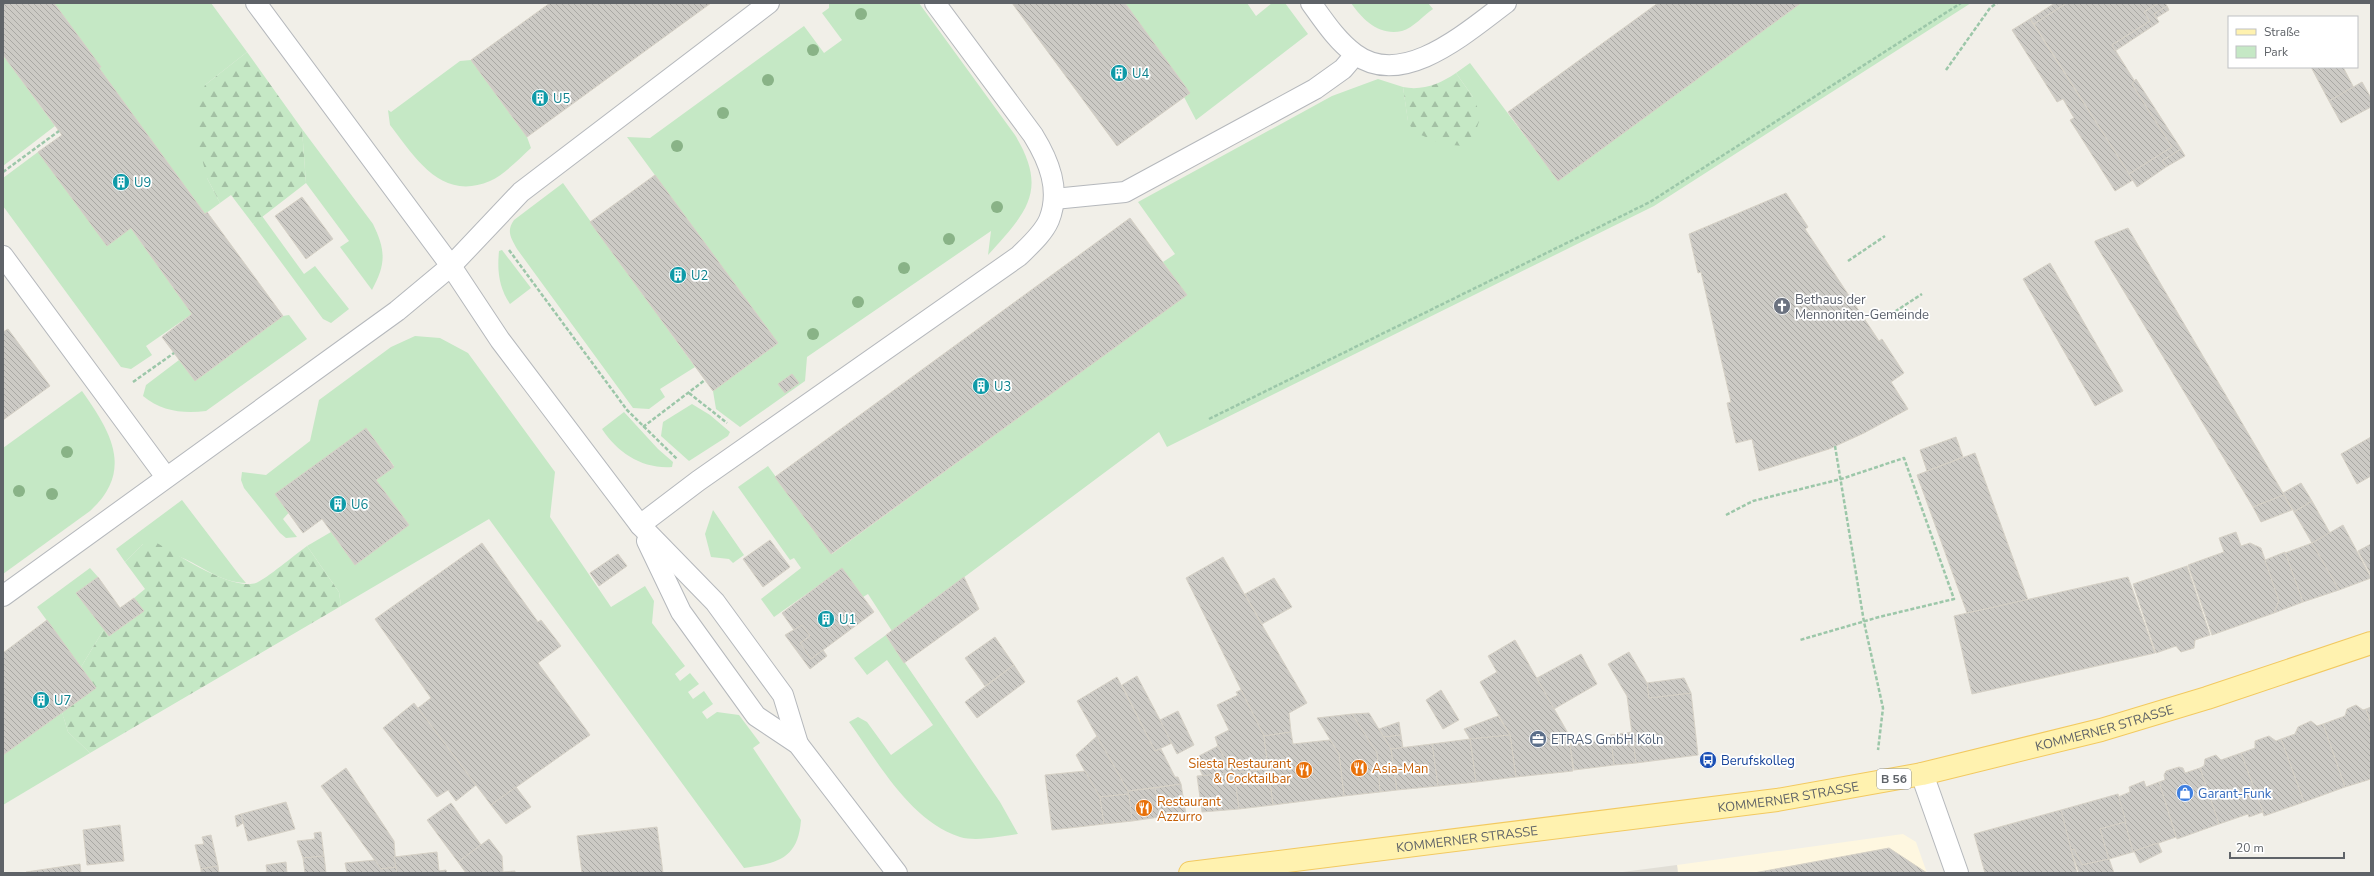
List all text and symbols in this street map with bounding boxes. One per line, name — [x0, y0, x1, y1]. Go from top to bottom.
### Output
legend — [2228, 16, 2358, 68]
text: Straße — [2264, 24, 2300, 40]
text: Park — [2264, 44, 2289, 60]
building icon: U4 — [1109, 63, 1129, 83]
place label: U4 — [1132, 65, 1149, 83]
building icon: U5 — [530, 88, 550, 108]
place label: U5 — [553, 90, 570, 108]
building icon: U9 — [111, 172, 131, 192]
place label: U9 — [134, 174, 151, 192]
building icon: U2 — [668, 265, 688, 285]
place label: U2 — [691, 267, 708, 285]
place label: Bethaus der Mennoniten-Gemeinde — [1795, 291, 1929, 324]
church icon: Bethaus der Mennoniten-Gemeinde — [1772, 296, 1792, 316]
building icon: U3 — [971, 376, 991, 396]
place label: U3 — [994, 378, 1011, 396]
building icon: U6 — [328, 494, 348, 514]
place label: U6 — [351, 496, 368, 514]
building icon: U1 — [816, 609, 836, 629]
place label: U1 — [839, 611, 856, 629]
building icon: U7 — [31, 690, 51, 710]
place label: U7 — [54, 692, 71, 710]
street label: KOMMERNER STRASSE — [2034, 701, 2176, 756]
office icon: ETRAS GmbH Köln — [1528, 729, 1548, 749]
place label: ETRAS GmbH Köln — [1551, 731, 1663, 749]
bus stop icon: Berufskolleg — [1698, 750, 1718, 770]
place label: Berufskolleg — [1721, 752, 1795, 770]
place label: Siesta Restaurant & Cocktailbar — [1188, 755, 1291, 788]
restaurant icon: Asia-Man — [1349, 758, 1369, 778]
restaurant icon: Siesta Restaurant & Cocktailbar — [1294, 760, 1314, 780]
place label: Asia-Man — [1372, 760, 1428, 778]
road number: B 56 — [1877, 769, 1911, 789]
street label: KOMMERNER STRASSE — [1717, 778, 1860, 817]
shop icon: Garant-Funk — [2175, 783, 2195, 803]
place label: Garant-Funk — [2198, 785, 2272, 803]
place label: Restaurant Azzurro — [1157, 793, 1221, 826]
restaurant icon: Restaurant Azzurro — [1134, 798, 1154, 818]
street label: KOMMERNER STRASSE — [1395, 822, 1539, 857]
scale bar — [2230, 834, 2344, 860]
text: 20 m — [2236, 840, 2264, 856]

